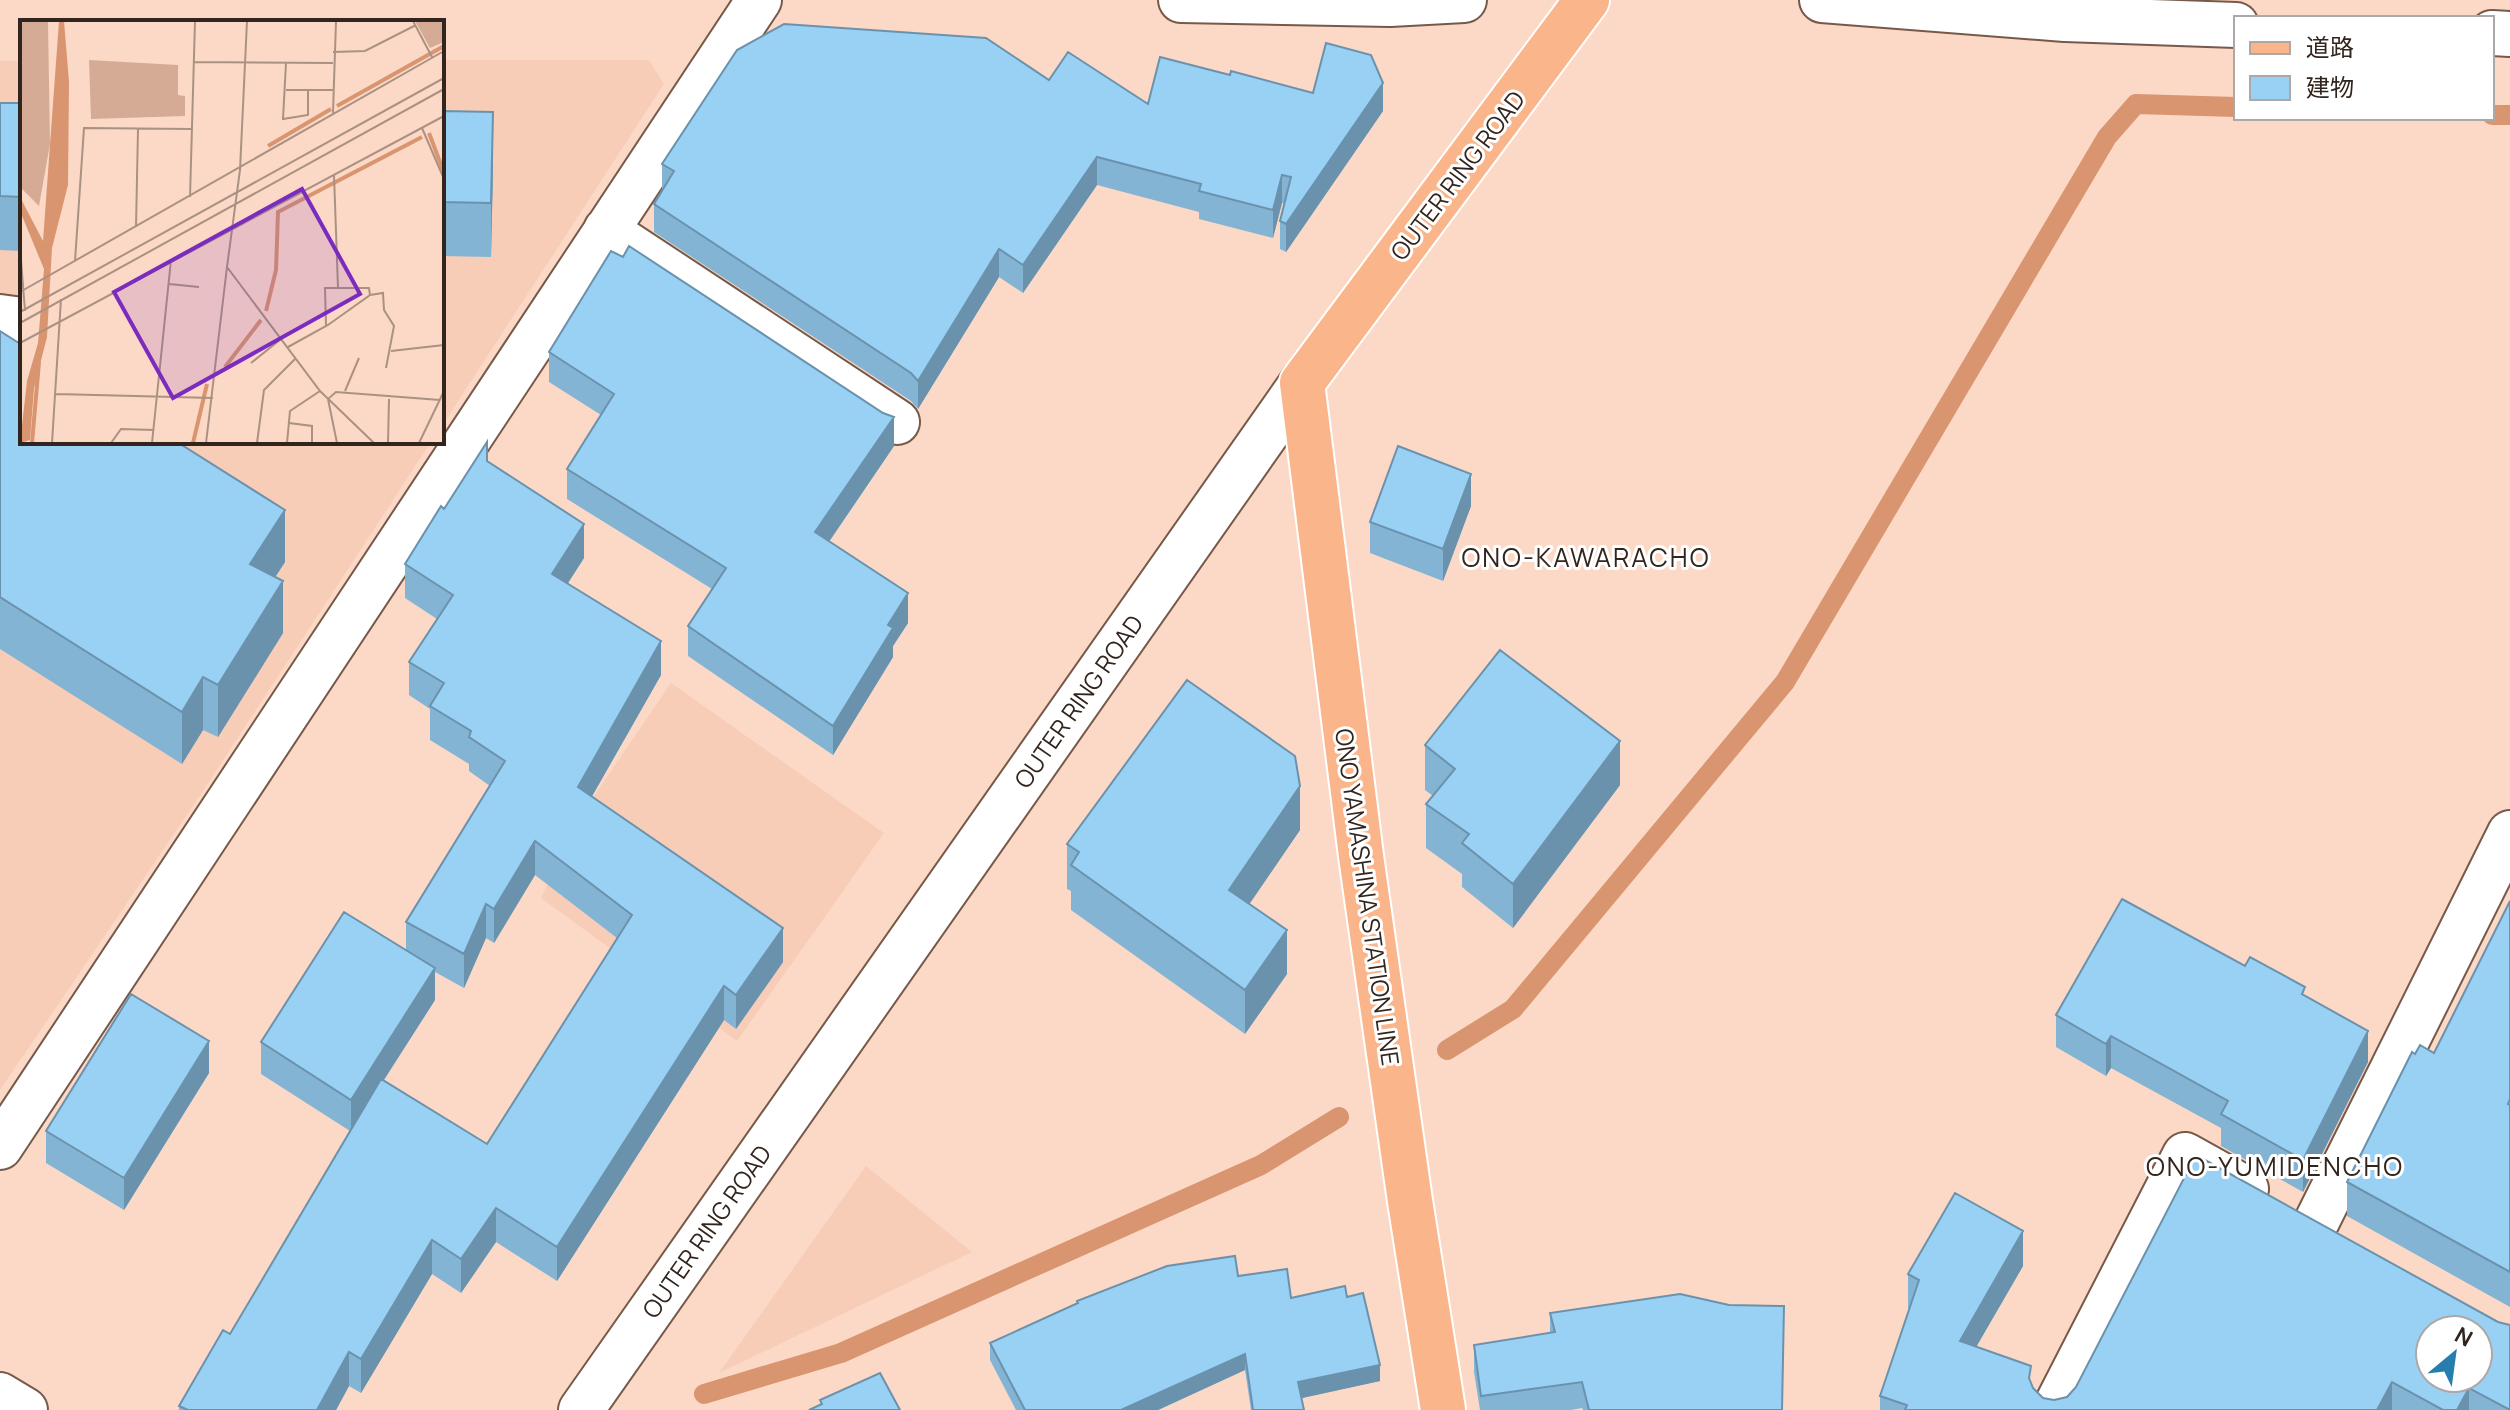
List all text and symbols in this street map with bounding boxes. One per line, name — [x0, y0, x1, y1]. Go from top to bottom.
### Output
legend — [2234, 16, 2494, 120]
inset map — [20, 20, 444, 444]
text: 道路 — [2306, 30, 2354, 63]
text: 建物 — [2306, 70, 2354, 103]
street label: OUTER RING ROAD — [1382, 83, 1532, 267]
district label: ONO-KAWARACHO — [1462, 539, 1710, 575]
street label: OUTER RING ROAD — [1006, 608, 1150, 794]
street label: ONO YAMASHINA STATION LINE — [1328, 726, 1408, 1068]
street label: OUTER RING ROAD — [634, 1138, 778, 1324]
district label: ONO-YUMIDENCHO — [2146, 1148, 2404, 1184]
north arrow — [2414, 1314, 2494, 1394]
text: N — [2450, 1320, 2478, 1353]

